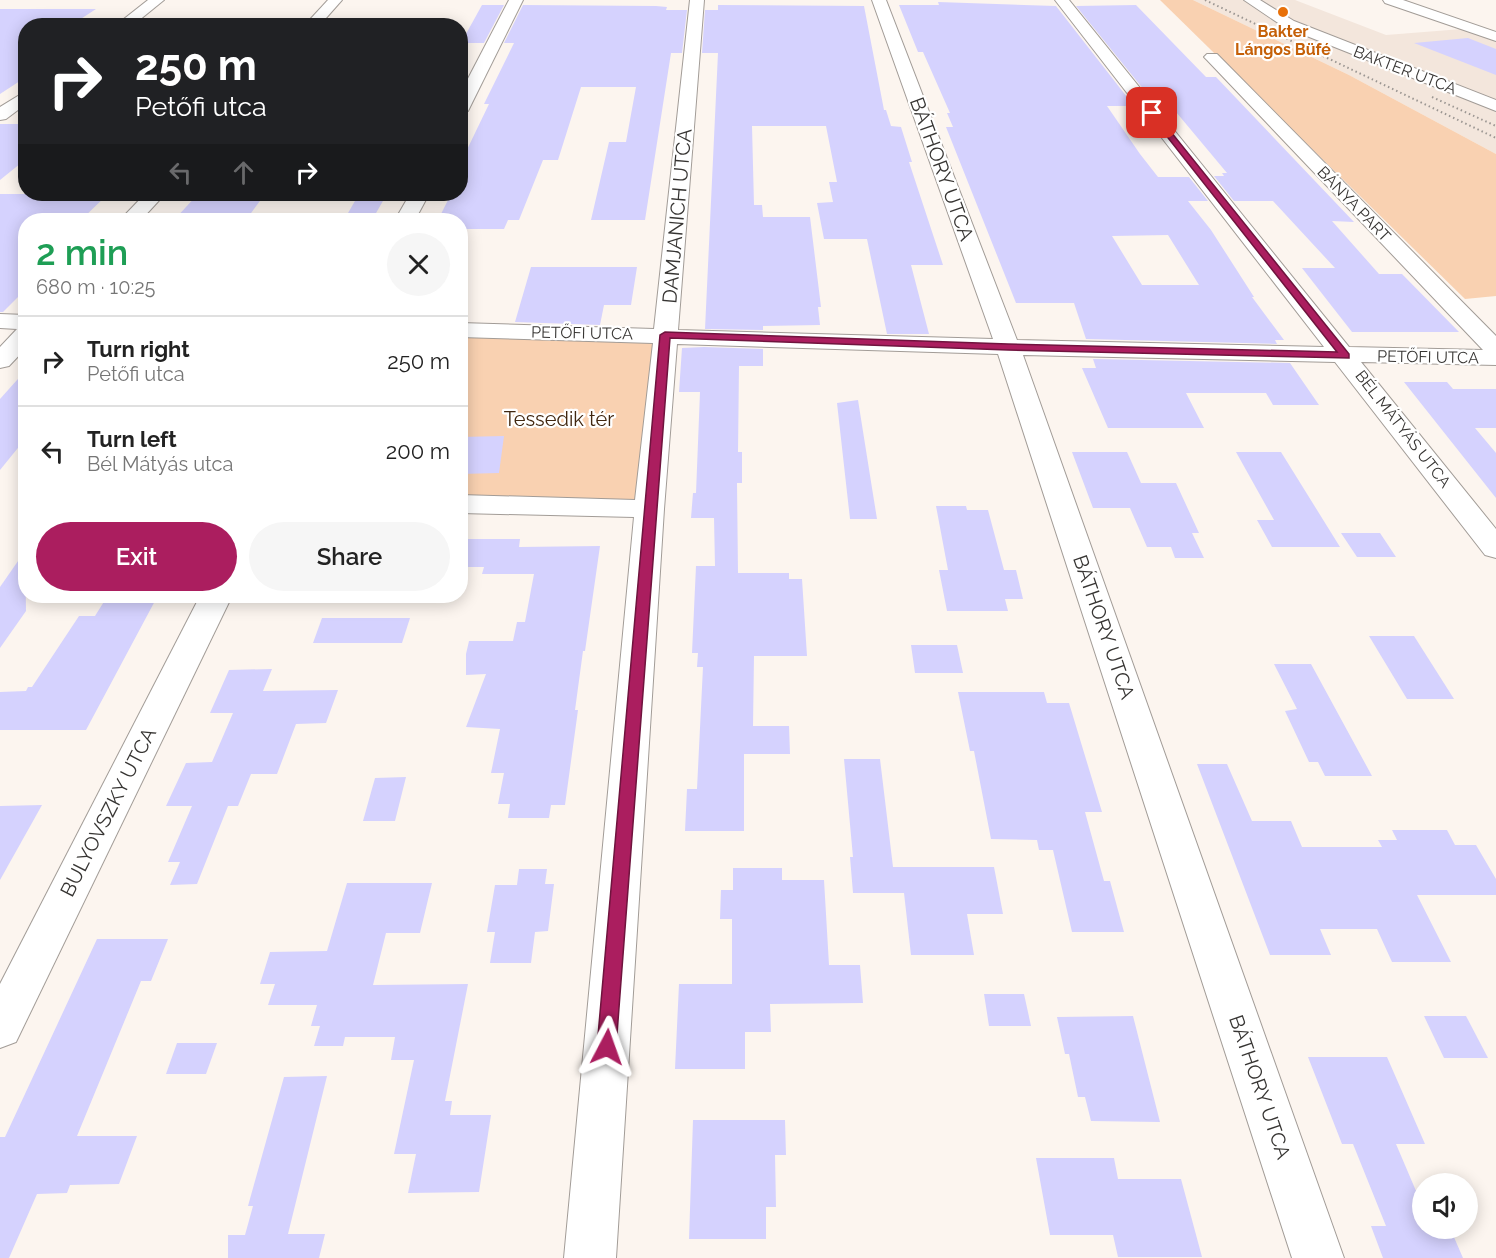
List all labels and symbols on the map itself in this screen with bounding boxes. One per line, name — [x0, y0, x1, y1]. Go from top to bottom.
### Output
marker: Bakter Lángos Büfé — [1276, 5, 1290, 19]
place label: Bakter Lángos Büfé — [1235, 22, 1331, 59]
street label: BAKTER UTCA — [1351, 42, 1459, 98]
pin — [1126, 87, 1177, 138]
street label: BÁTHORY UTCA — [905, 94, 979, 244]
street label: DAMJANICH UTCA — [657, 127, 697, 304]
street label: BÁNYA PART — [1313, 162, 1395, 246]
street label: PETŐFI UTCA — [531, 322, 633, 343]
street label: PETŐFI UTCA — [1377, 346, 1479, 367]
street label: BÉL MÁTYÁS UTCA — [1351, 366, 1456, 492]
park label: Tessedik tér — [504, 407, 614, 431]
street label: BÁTHORY UTCA — [1068, 552, 1140, 703]
street label: BULYOVSZKY UTCA — [55, 723, 161, 901]
street label: BÁTHORY UTCA — [1224, 1012, 1296, 1163]
position arrow — [575, 1015, 639, 1079]

